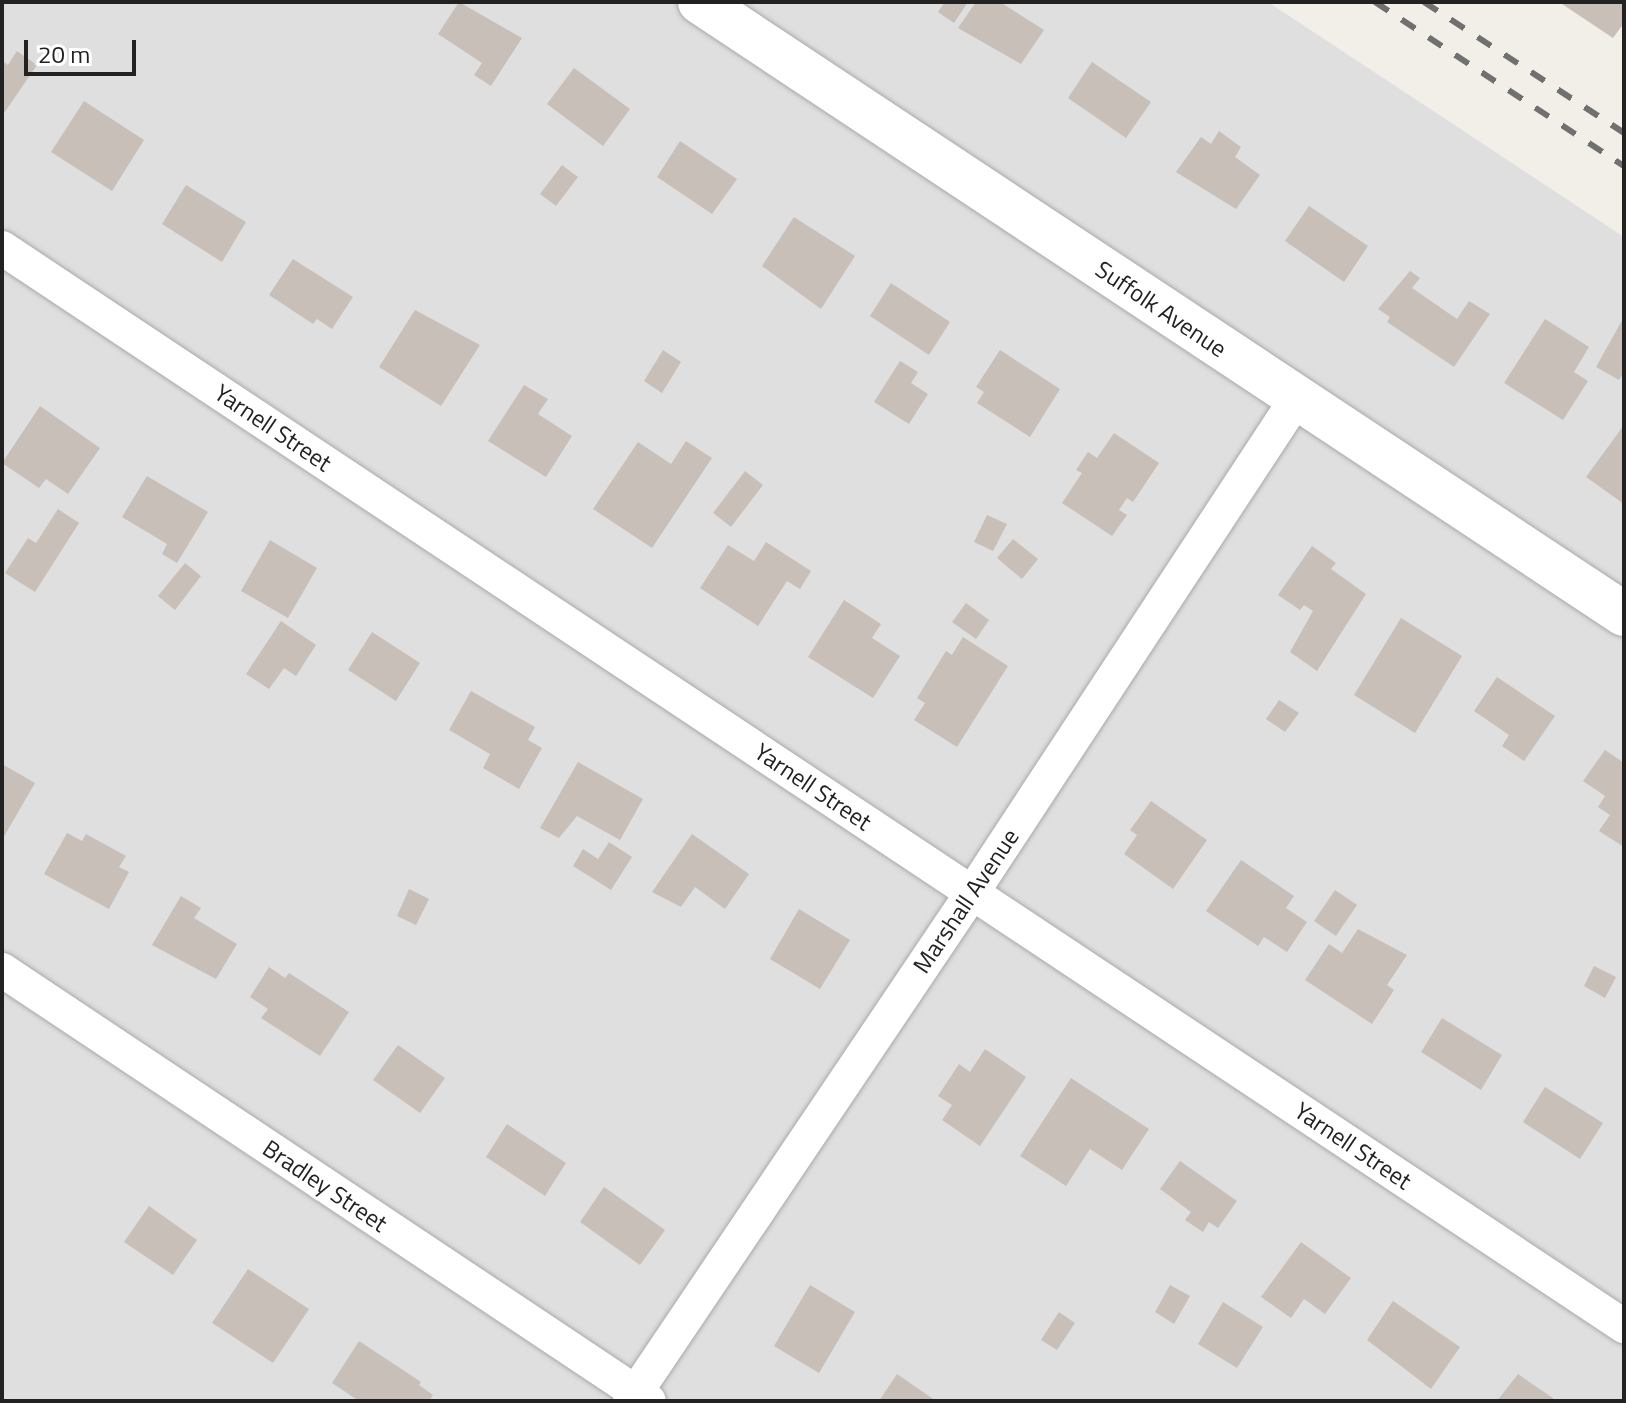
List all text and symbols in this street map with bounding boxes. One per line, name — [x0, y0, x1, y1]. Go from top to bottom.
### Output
scale bar — [28, 24, 140, 74]
text: 20 m — [38, 36, 90, 72]
street label: Suffolk Avenue — [1090, 255, 1232, 363]
street label: Yarnell Street — [209, 378, 337, 478]
street label: Yarnell Street — [749, 737, 877, 837]
street label: Marshall Avenue — [907, 823, 1025, 979]
street label: Yarnell Street — [1289, 1096, 1417, 1196]
street label: Bradley Street — [257, 1134, 393, 1238]

